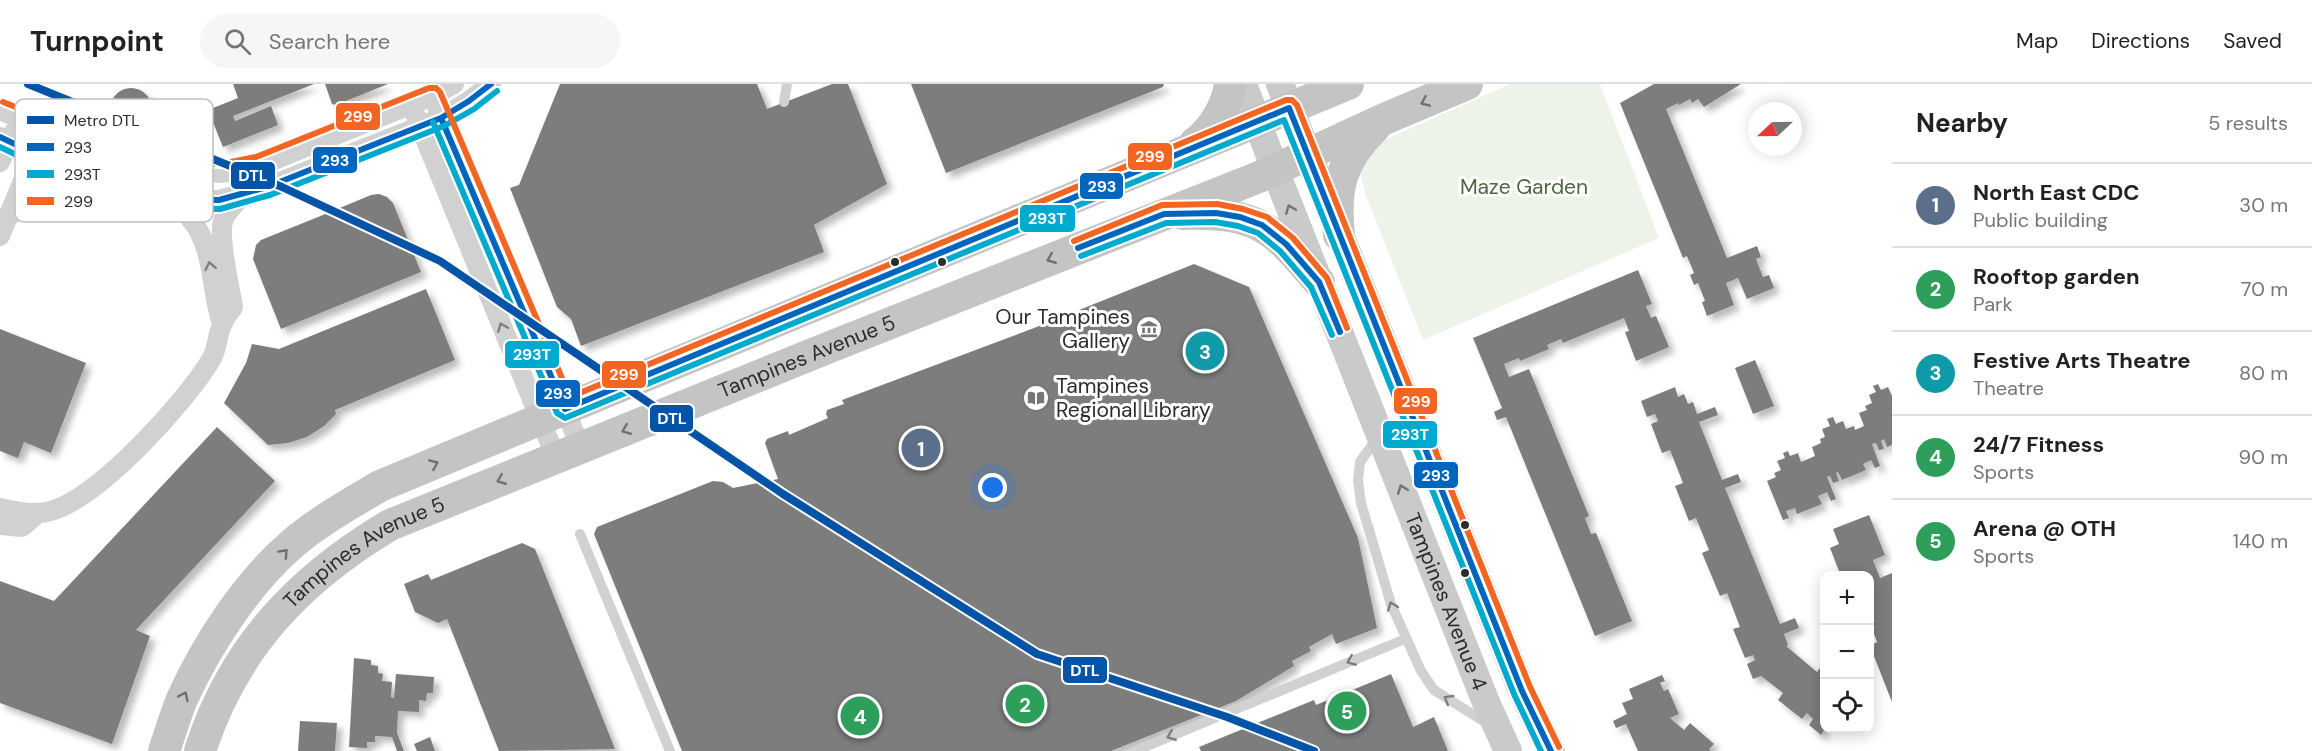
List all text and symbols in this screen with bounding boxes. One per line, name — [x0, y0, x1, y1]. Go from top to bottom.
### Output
search box — [200, 14, 620, 68]
text: Turnpoint — [30, 23, 164, 60]
icon: search — [221, 25, 254, 58]
text: Search here — [269, 27, 390, 56]
text: Map — [2016, 27, 2058, 55]
text: Directions — [2091, 27, 2190, 55]
text: Saved — [2223, 27, 2282, 55]
one-way arrow — [1420, 95, 1431, 107]
legend — [15, 99, 213, 222]
line badge: 299 — [335, 102, 381, 131]
north arrow — [1748, 102, 1802, 156]
text: 299 — [343, 106, 373, 127]
text: Nearby — [1916, 106, 2008, 140]
text: Metro DTL — [64, 110, 140, 131]
text: 5 results — [2208, 110, 2288, 136]
text: 293 — [64, 137, 92, 158]
line badge: 299 — [1127, 142, 1173, 171]
line badge: 293 — [312, 146, 358, 174]
text: 299 — [1135, 146, 1165, 167]
text: 293 — [321, 150, 349, 171]
line badge: DTL — [230, 161, 276, 190]
text: 293T — [64, 164, 101, 185]
text: DTL — [238, 165, 268, 186]
line badge: 293 — [1079, 172, 1124, 200]
park label: Maze Garden — [1460, 173, 1588, 201]
text: 293 — [1088, 176, 1116, 197]
text: North East CDC — [1973, 178, 2140, 207]
text: 299 — [64, 191, 93, 212]
text: 1 — [1932, 192, 1939, 218]
text: 30 m — [2239, 192, 2288, 218]
line badge: 293T — [1019, 204, 1076, 233]
one-way arrow — [1285, 204, 1297, 215]
text: Public building — [1973, 207, 2108, 233]
text: 293T — [1028, 208, 1067, 229]
one-way arrow — [1046, 252, 1057, 264]
unlabelled marker — [889, 256, 901, 268]
unlabelled marker — [936, 256, 948, 268]
one-way arrow — [205, 262, 218, 272]
text: Rooftop garden — [1973, 262, 2140, 291]
text: 2 — [1930, 276, 1941, 302]
text: 70 m — [2241, 276, 2288, 302]
text: Park — [1973, 291, 2013, 317]
place label: Our Tampines Gallery — [995, 303, 1130, 355]
street label: Tampines Avenue 5 — [714, 308, 900, 405]
museum icon: Our Tampines Gallery — [1134, 314, 1164, 344]
one-way arrow — [497, 322, 509, 333]
pin: 3 — [1186, 328, 1224, 374]
line badge: 293T — [504, 340, 560, 369]
text: 293T — [513, 344, 552, 365]
text: Festive Arts Theatre — [1973, 346, 2191, 375]
line badge: 299 — [601, 360, 647, 389]
text: 3 — [1929, 360, 1942, 386]
text: 80 m — [2239, 360, 2288, 386]
text: 299 — [609, 364, 639, 385]
place label: Tampines Regional Library — [1056, 372, 1211, 424]
text: Theatre — [1973, 375, 2044, 401]
line badge: 293 — [535, 379, 581, 408]
text: 293 — [544, 383, 572, 404]
library icon: Tampines Regional Library — [1021, 383, 1051, 413]
line badge: 299 — [1393, 387, 1438, 415]
text: 299 — [1401, 391, 1431, 412]
line badge: DTL — [649, 404, 694, 433]
text: DTL — [657, 408, 687, 429]
line badge: 293T — [1382, 420, 1438, 449]
one-way arrow — [622, 423, 633, 435]
text: 293T — [1391, 424, 1430, 445]
pin: 1 — [902, 426, 940, 470]
text: 24/7 Fitness — [1973, 430, 2104, 459]
text: 4 — [1929, 444, 1942, 470]
text: 90 m — [2239, 444, 2288, 470]
one-way arrow — [428, 459, 439, 471]
text: Sports — [1973, 459, 2034, 485]
line badge: 293 — [1413, 461, 1459, 489]
text: 293 — [1422, 465, 1450, 486]
one-way arrow — [497, 473, 508, 485]
your location — [978, 473, 1007, 502]
one-way arrow — [1397, 484, 1409, 495]
street label: Tampines Avenue 5 — [277, 490, 449, 614]
street label: Tampines Avenue 4 — [1398, 509, 1494, 695]
text: Arena @ OTH — [1973, 514, 2116, 543]
unlabelled marker — [1459, 519, 1471, 531]
text: 5 — [1929, 528, 1942, 554]
text: 140 m — [2233, 528, 2288, 554]
text: Sports — [1973, 543, 2034, 569]
one-way arrow — [277, 549, 288, 560]
unlabelled marker — [1459, 567, 1471, 579]
map controls — [1820, 571, 1874, 733]
button: + — [1820, 571, 1874, 625]
one-way arrow — [1387, 601, 1400, 612]
button: − — [1820, 625, 1874, 679]
one-way arrow — [1347, 654, 1358, 666]
line badge: DTL — [1062, 656, 1108, 684]
text: DTL — [1070, 660, 1100, 681]
button: locate — [1820, 679, 1874, 733]
pin: 2 — [1006, 682, 1044, 726]
pin: 5 — [1328, 688, 1366, 734]
one-way arrow — [177, 692, 189, 703]
pin: 4 — [840, 694, 880, 738]
one-way arrow — [1444, 694, 1454, 706]
one-way arrow — [1166, 729, 1177, 741]

